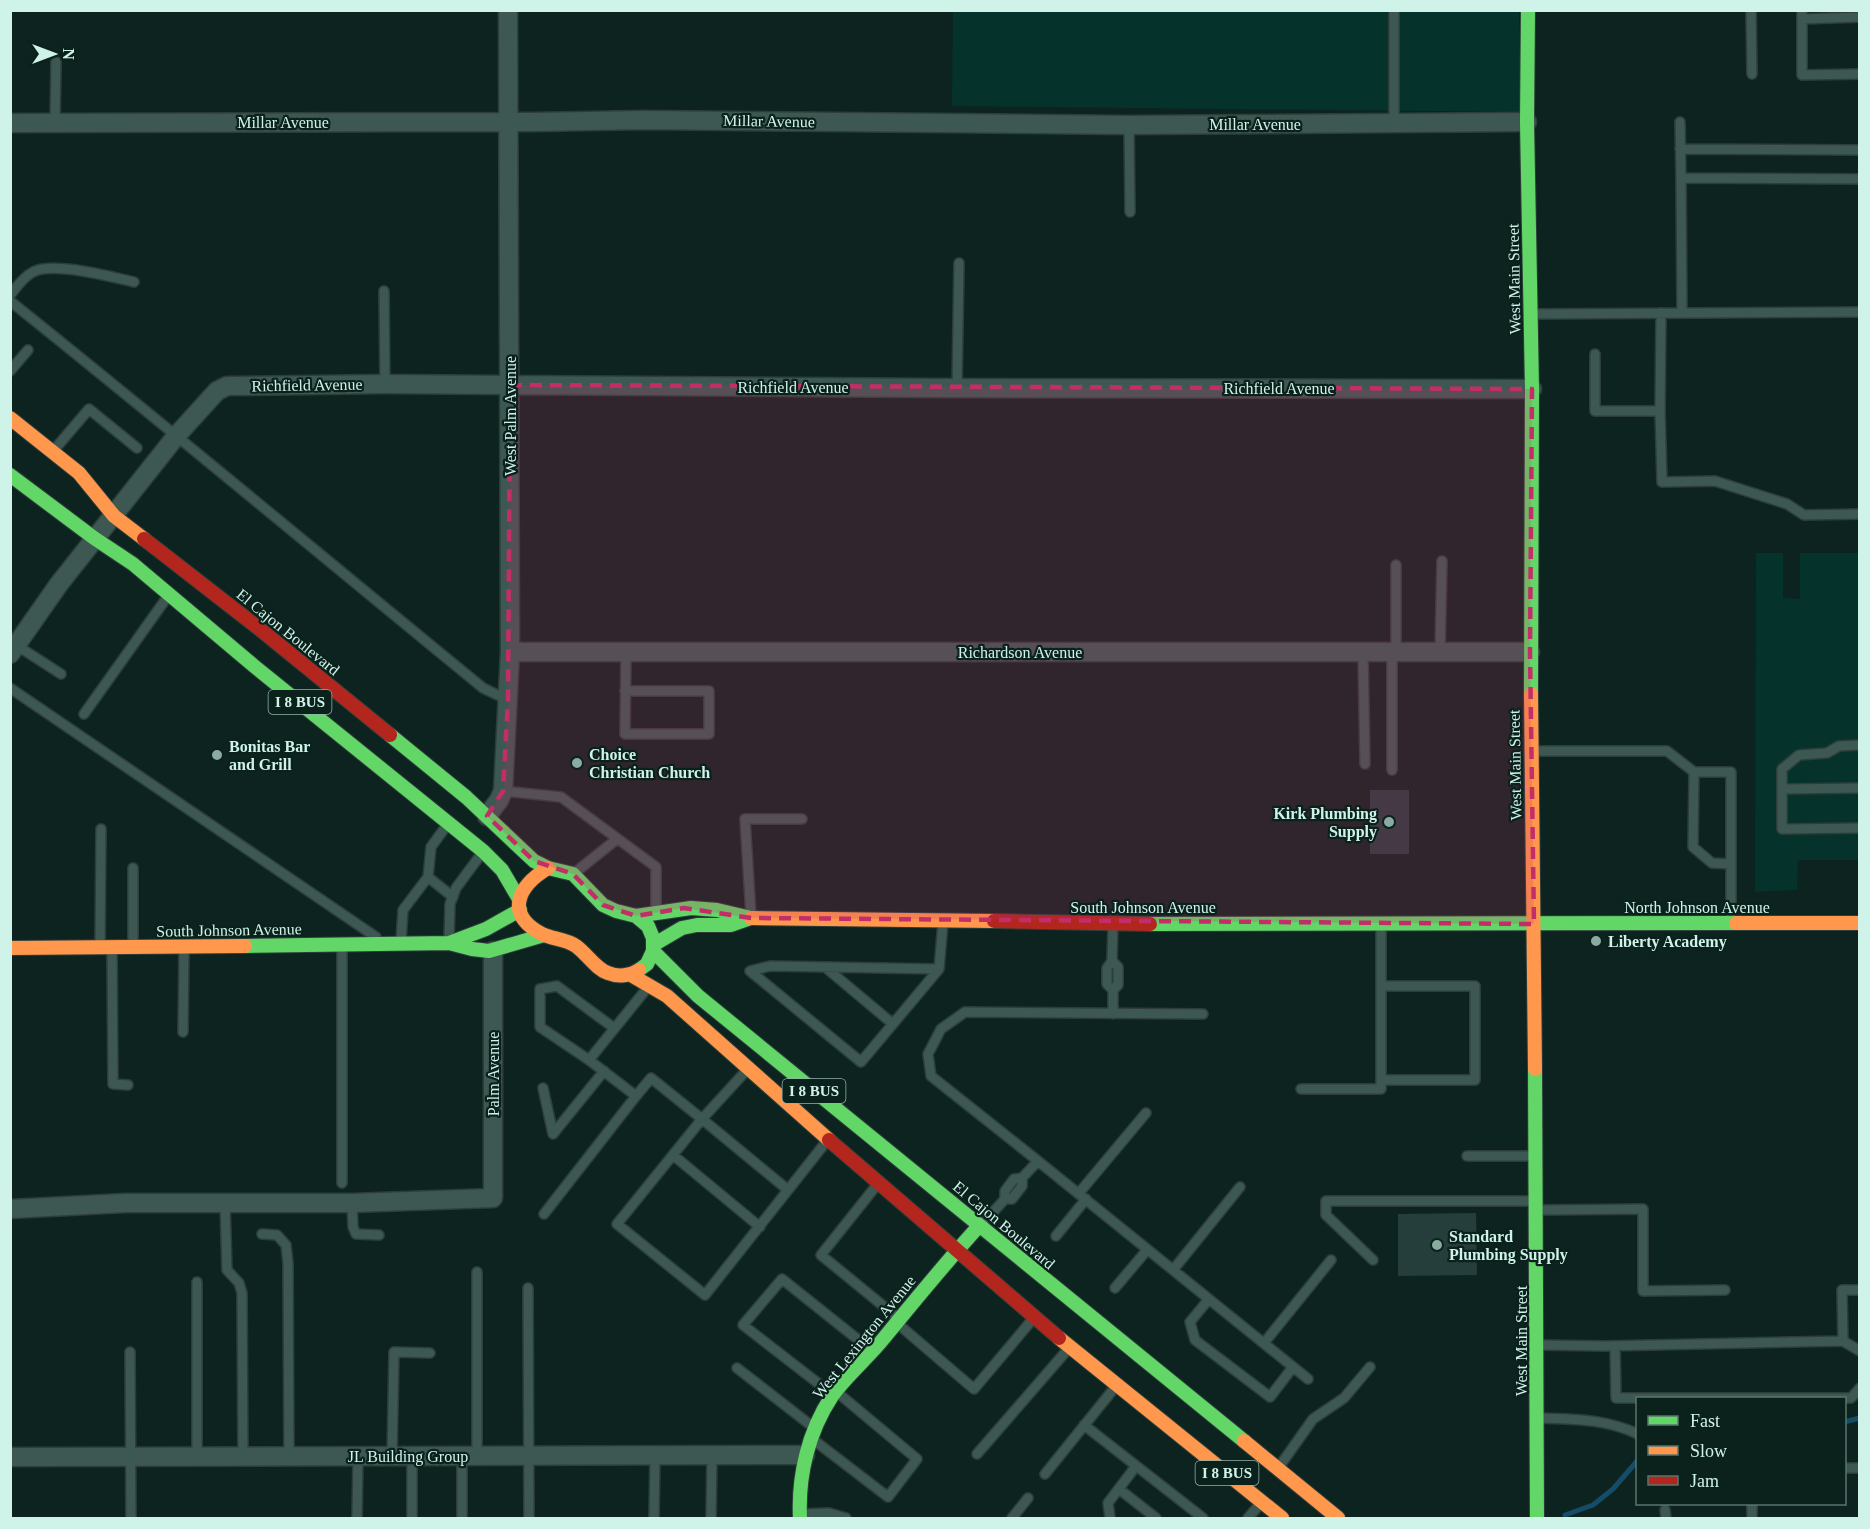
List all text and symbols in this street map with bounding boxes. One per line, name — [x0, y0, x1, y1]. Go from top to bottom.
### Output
north arrow — [24, 24, 84, 84]
text: N — [60, 48, 77, 60]
street label: Millar Avenue — [723, 112, 815, 130]
street label: Millar Avenue — [237, 114, 329, 131]
street label: Millar Avenue — [1209, 116, 1301, 133]
street label: West Main Street — [1505, 223, 1523, 334]
street label: West Palm Avenue — [502, 356, 519, 476]
street label: Richfield Avenue — [251, 376, 363, 394]
street label: Richfield Avenue — [737, 379, 849, 396]
street label: Richfield Avenue — [1223, 380, 1335, 397]
street label: El Cajon Boulevard — [233, 585, 343, 679]
street label: Richardson Avenue — [958, 644, 1082, 661]
road number: I 8 BUS — [268, 690, 332, 714]
street label: West Main Street — [1506, 709, 1524, 820]
place label: Bonitas Bar and Grill — [229, 738, 310, 773]
place label: Choice Christian Church — [589, 746, 710, 781]
marker: Bonitas Bar and Grill — [210, 748, 224, 762]
marker: Choice Christian Church — [570, 756, 584, 770]
place label: Kirk Plumbing Supply — [1273, 805, 1377, 841]
marker: Kirk Plumbing Supply — [1382, 815, 1396, 829]
street label: South Johnson Avenue — [1070, 899, 1216, 916]
street label: North Johnson Avenue — [1624, 899, 1770, 916]
street label: South Johnson Avenue — [156, 920, 302, 940]
place label: Liberty Academy — [1608, 933, 1727, 951]
marker: Liberty Academy — [1589, 934, 1603, 948]
street label: Palm Avenue — [485, 1032, 502, 1116]
road number: I 8 BUS — [782, 1079, 846, 1103]
street label: El Cajon Boulevard — [949, 1178, 1058, 1273]
place label: Standard Plumbing Supply — [1449, 1228, 1568, 1264]
marker: Standard Plumbing Supply — [1430, 1238, 1444, 1252]
street label: West Lexington Avenue — [809, 1272, 920, 1402]
street label: West Main Street — [1513, 1285, 1530, 1396]
legend — [1636, 1397, 1846, 1505]
text: Fast — [1690, 1411, 1720, 1431]
text: Slow — [1690, 1441, 1727, 1461]
street label: JL Building Group — [348, 1448, 468, 1466]
road number: I 8 BUS — [1196, 1461, 1258, 1485]
text: Jam — [1690, 1471, 1719, 1491]

